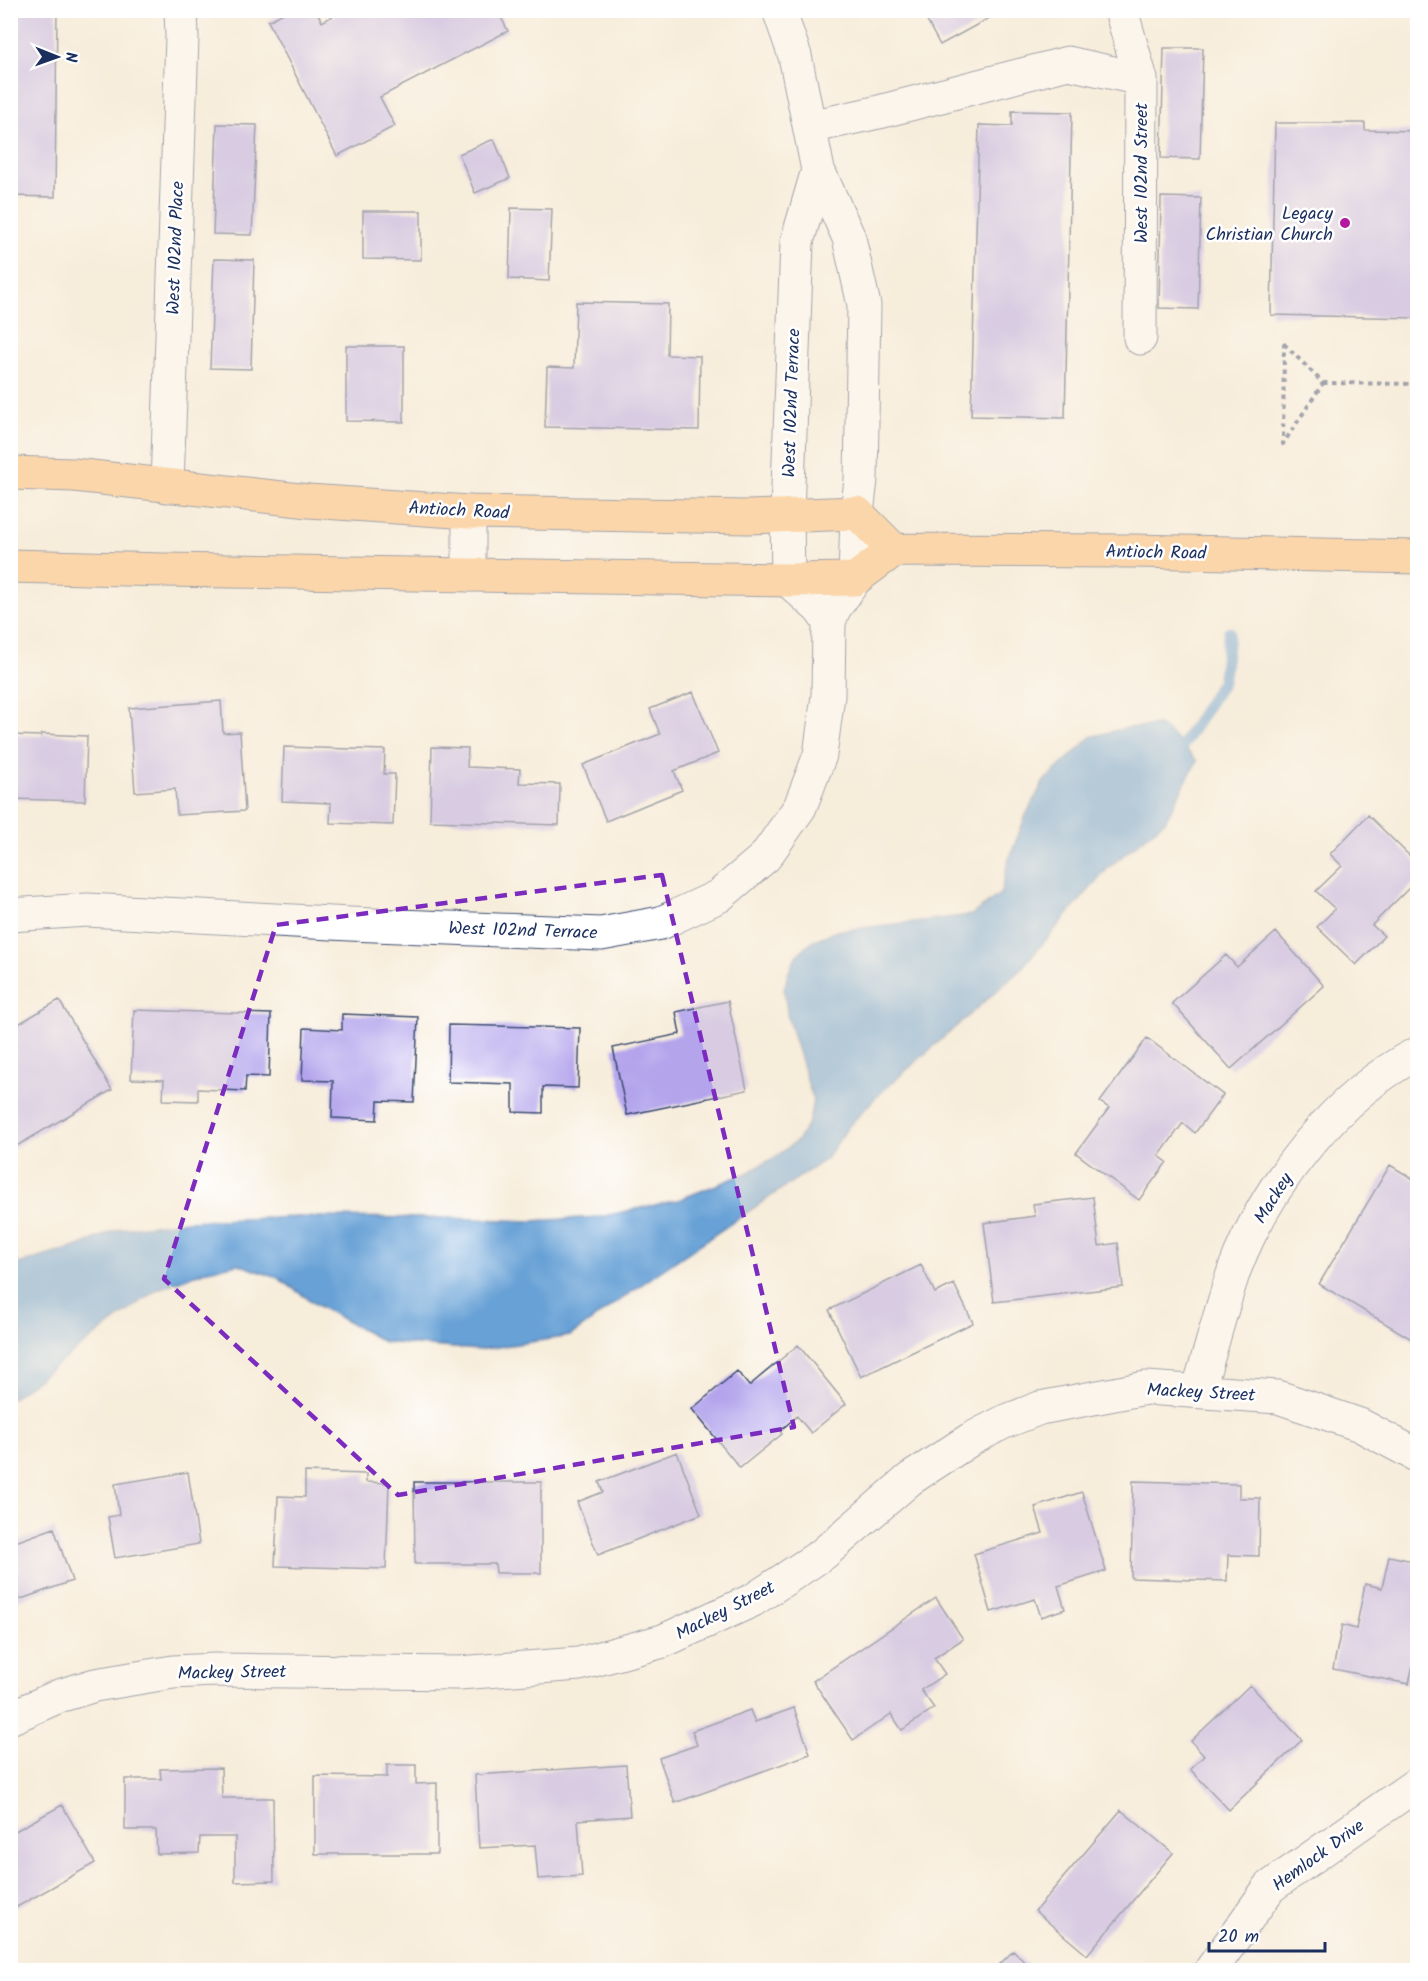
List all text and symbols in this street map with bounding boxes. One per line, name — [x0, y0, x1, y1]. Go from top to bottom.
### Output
north arrow — [27, 27, 87, 87]
text: N — [58, 52, 83, 63]
street label: West 102nd Street — [1128, 102, 1157, 243]
street label: West 102nd Place — [160, 181, 193, 315]
place label: Legacy Christian Church — [1205, 200, 1334, 250]
marker: Legacy Christian Church — [1338, 216, 1352, 230]
street label: West 102nd Terrace — [775, 328, 810, 478]
street label: Antioch Road — [408, 494, 511, 529]
street label: Antioch Road — [1105, 538, 1208, 569]
street label: West 102nd Terrace — [448, 914, 598, 949]
street label: Mackey — [1247, 1167, 1302, 1230]
street label: Mackey Street — [1146, 1376, 1257, 1411]
street label: Mackey Street — [671, 1573, 782, 1649]
street label: Mackey Street — [178, 1658, 288, 1689]
street label: Hemlock Drive — [1267, 1813, 1371, 1900]
scale bar — [1209, 1915, 1324, 1953]
text: 20 m — [1218, 1923, 1259, 1952]

